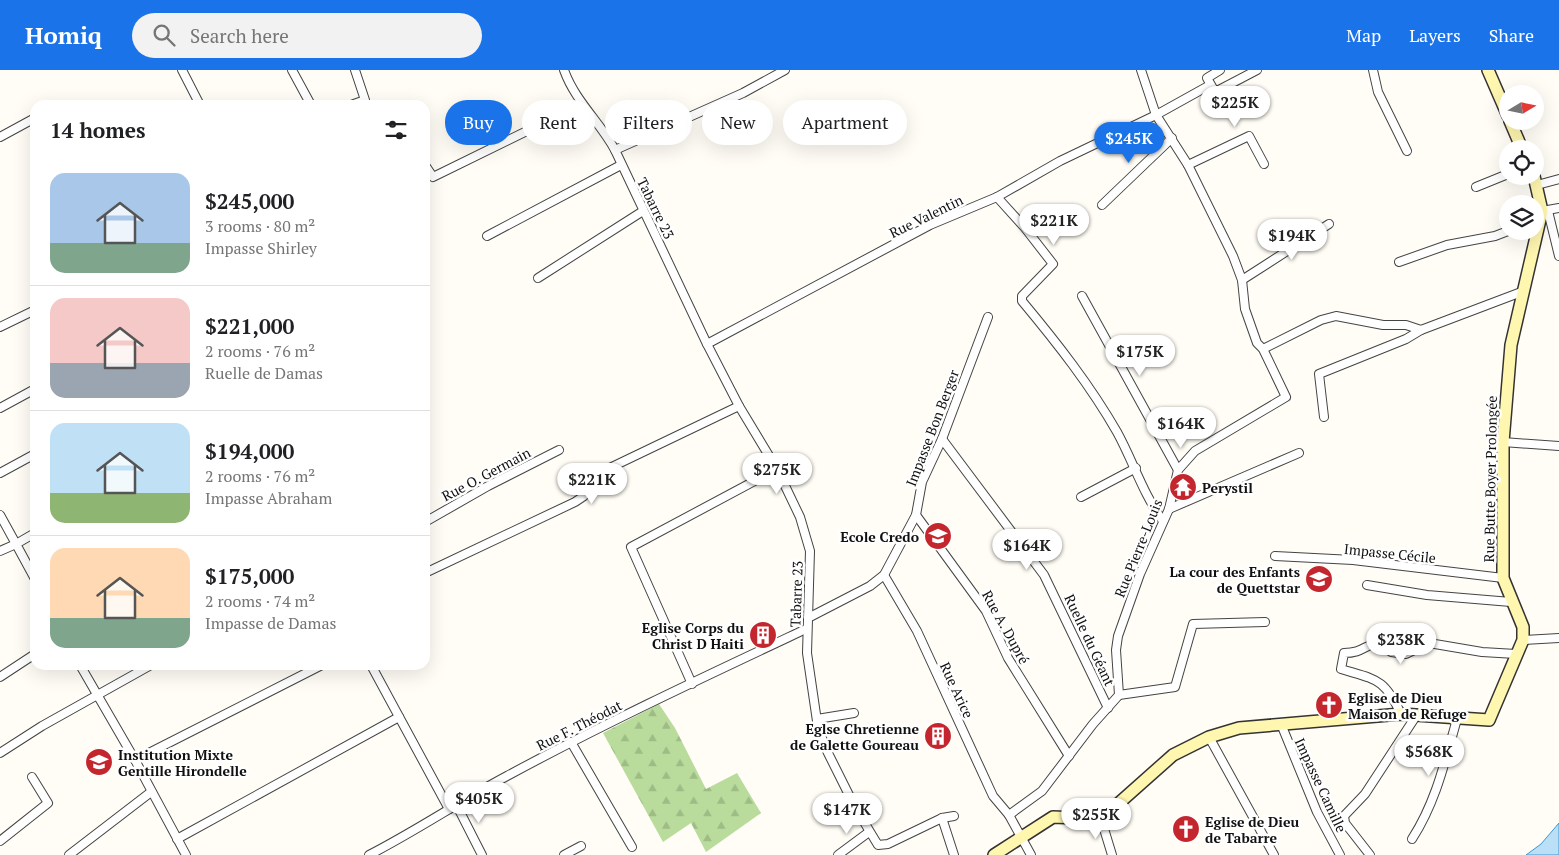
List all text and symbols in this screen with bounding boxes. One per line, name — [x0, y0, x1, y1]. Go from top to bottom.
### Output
search box — [132, 13, 482, 58]
text: Homiq — [25, 19, 102, 51]
icon: search — [150, 21, 178, 49]
text: Search here — [190, 23, 289, 48]
text: Map — [1346, 23, 1381, 47]
text: Layers — [1409, 23, 1461, 47]
text: Share — [1489, 23, 1534, 47]
pin: $225K — [1200, 85, 1270, 128]
north arrow — [1499, 85, 1544, 130]
map controls — [1499, 85, 1544, 240]
text: $225K — [1211, 91, 1259, 113]
chip: Buy — [445, 100, 512, 145]
chip: Rent — [522, 100, 595, 145]
chip: Filters — [605, 100, 692, 145]
chip: New — [702, 100, 773, 145]
chip: Apartment — [783, 100, 907, 145]
text: 14 homes — [50, 116, 146, 144]
icon: filters — [382, 116, 410, 144]
pin: $245K — [1094, 122, 1164, 164]
text: $245K — [1105, 127, 1153, 149]
button: locate — [1499, 140, 1544, 185]
street label: Tabarre 23 — [633, 174, 679, 242]
text: $245,000 — [205, 187, 294, 215]
street label: Rue Valentin — [886, 190, 967, 242]
icon: home — [90, 193, 150, 253]
button: layers — [1499, 195, 1544, 240]
pin: $221K — [1019, 204, 1089, 246]
text: $221K — [1030, 209, 1078, 231]
text: 3 rooms · 80 m² — [205, 215, 315, 237]
pin: $194K — [1257, 218, 1327, 261]
text: $194K — [1268, 224, 1316, 246]
text: Impasse Shirley — [205, 237, 317, 259]
text: $221,000 — [205, 312, 294, 340]
icon: home — [90, 318, 150, 378]
pin: $175K — [1105, 334, 1175, 377]
text: 2 rooms · 76 m² — [205, 340, 315, 362]
text: $175K — [1116, 340, 1164, 362]
text: Ruelle de Damas — [205, 362, 323, 384]
street label: Impasse Bon Berger — [901, 366, 963, 489]
street label: Rue Butte Boyer Prolongée — [1479, 395, 1501, 563]
pin: $164K — [1146, 406, 1216, 449]
text: $164K — [1157, 412, 1205, 434]
text: $194,000 — [205, 437, 294, 465]
street label: Rue O. Germain — [438, 442, 534, 505]
icon: home — [90, 443, 150, 503]
pin: $275K — [742, 452, 812, 495]
text: $275K — [753, 458, 801, 480]
pin: $221K — [557, 462, 627, 505]
text: 2 rooms · 76 m² — [205, 465, 315, 487]
text: $221K — [568, 468, 616, 490]
temple icon: Perystil — [1168, 472, 1198, 502]
place label: Perystil — [1202, 478, 1253, 497]
text: Impasse Abraham — [205, 487, 332, 509]
street label: Rue Pierre-Louis — [1110, 496, 1166, 600]
school or university icon: Ecole Credo — [923, 521, 953, 551]
place label: Ecole Credo — [840, 527, 919, 546]
pin: $164K — [992, 528, 1062, 571]
text: $164K — [1003, 534, 1051, 556]
street label: Impasse Cécile — [1343, 539, 1437, 567]
street label: Tabarre 23 — [785, 561, 807, 627]
text: $175,000 — [205, 562, 294, 590]
place label: La cour des Enfants de Quettstar — [1169, 562, 1300, 597]
school or university icon: La cour des Enfants de Quettstar — [1304, 564, 1334, 594]
icon: home — [90, 568, 150, 628]
street label: Rue A. Dupré — [978, 587, 1034, 667]
text: 2 rooms · 74 m² — [205, 590, 315, 612]
street label: Ruelle du Géant — [1060, 591, 1120, 690]
text: Impasse de Damas — [205, 612, 336, 634]
place label: Eglise Corps du Christ D Haiti — [642, 618, 744, 653]
building icon: Eglise Corps du Christ D Haiti — [748, 620, 778, 650]
pin: $238K — [1366, 622, 1436, 665]
text: $238K — [1377, 628, 1425, 650]
street label: Rue Arice — [936, 659, 978, 721]
place label: Eglise de Dieu Maison de Refuge — [1348, 688, 1467, 723]
church icon: Eglise de Dieu Maison de Refuge — [1314, 690, 1344, 720]
street label: Rue F. Théodat — [533, 695, 626, 755]
place label: Eglse Chretienne de Galette Goureau — [790, 719, 919, 754]
building icon: Eglse Chretienne de Galette Goureau — [923, 721, 953, 751]
pin: $568K — [1394, 734, 1464, 777]
street label: Impasse Camille — [1291, 735, 1351, 835]
text: $568K — [1405, 740, 1453, 762]
place label: Institution Mixte Gentille Hirondelle — [118, 745, 247, 780]
school or university icon: Institution Mixte Gentille Hirondelle — [84, 747, 114, 777]
pin: $405K — [444, 782, 514, 824]
text: $405K — [455, 787, 503, 809]
pin: $147K — [812, 792, 882, 835]
text: $147K — [823, 798, 871, 820]
pin: $255K — [1061, 798, 1131, 840]
text: $255K — [1072, 803, 1120, 825]
place label: Eglise de Dieu de Tabarre — [1205, 812, 1299, 847]
church icon: Eglise de Dieu de Tabarre — [1171, 814, 1201, 844]

